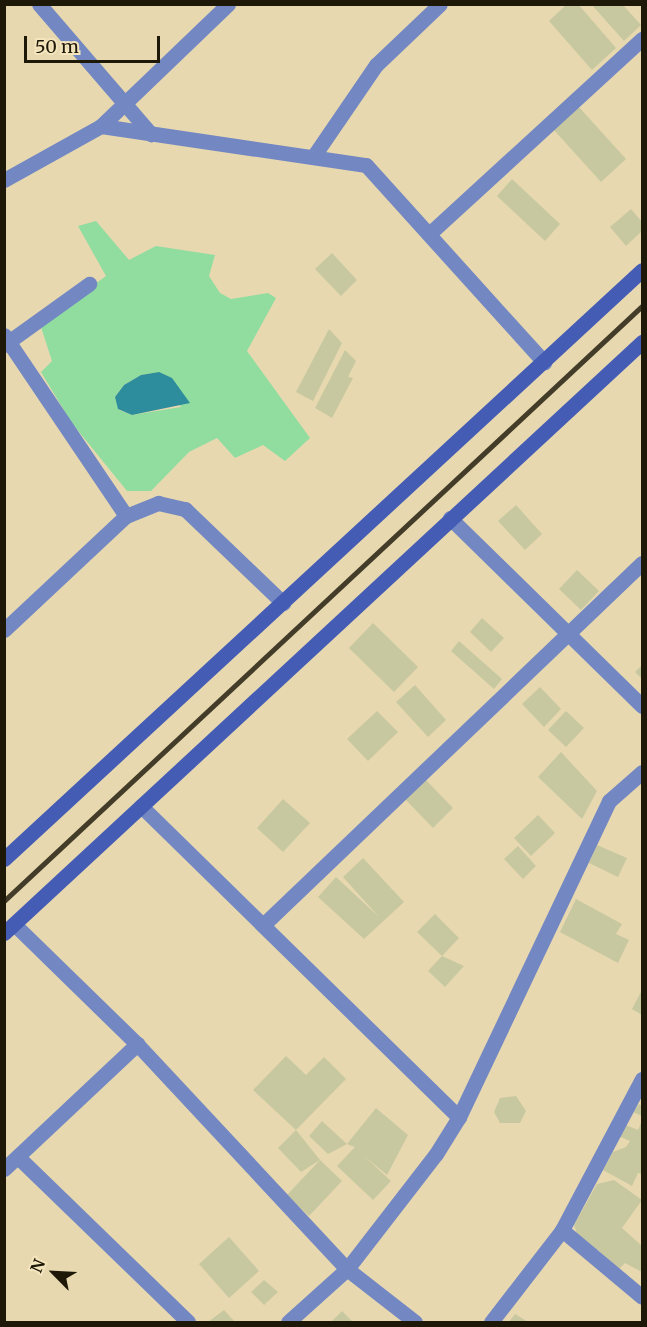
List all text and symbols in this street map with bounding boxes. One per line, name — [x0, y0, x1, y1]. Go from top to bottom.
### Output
scale bar — [27, 24, 164, 62]
text: 50 m — [35, 35, 79, 58]
north arrow — [24, 1243, 84, 1303]
text: N — [26, 1256, 49, 1276]

